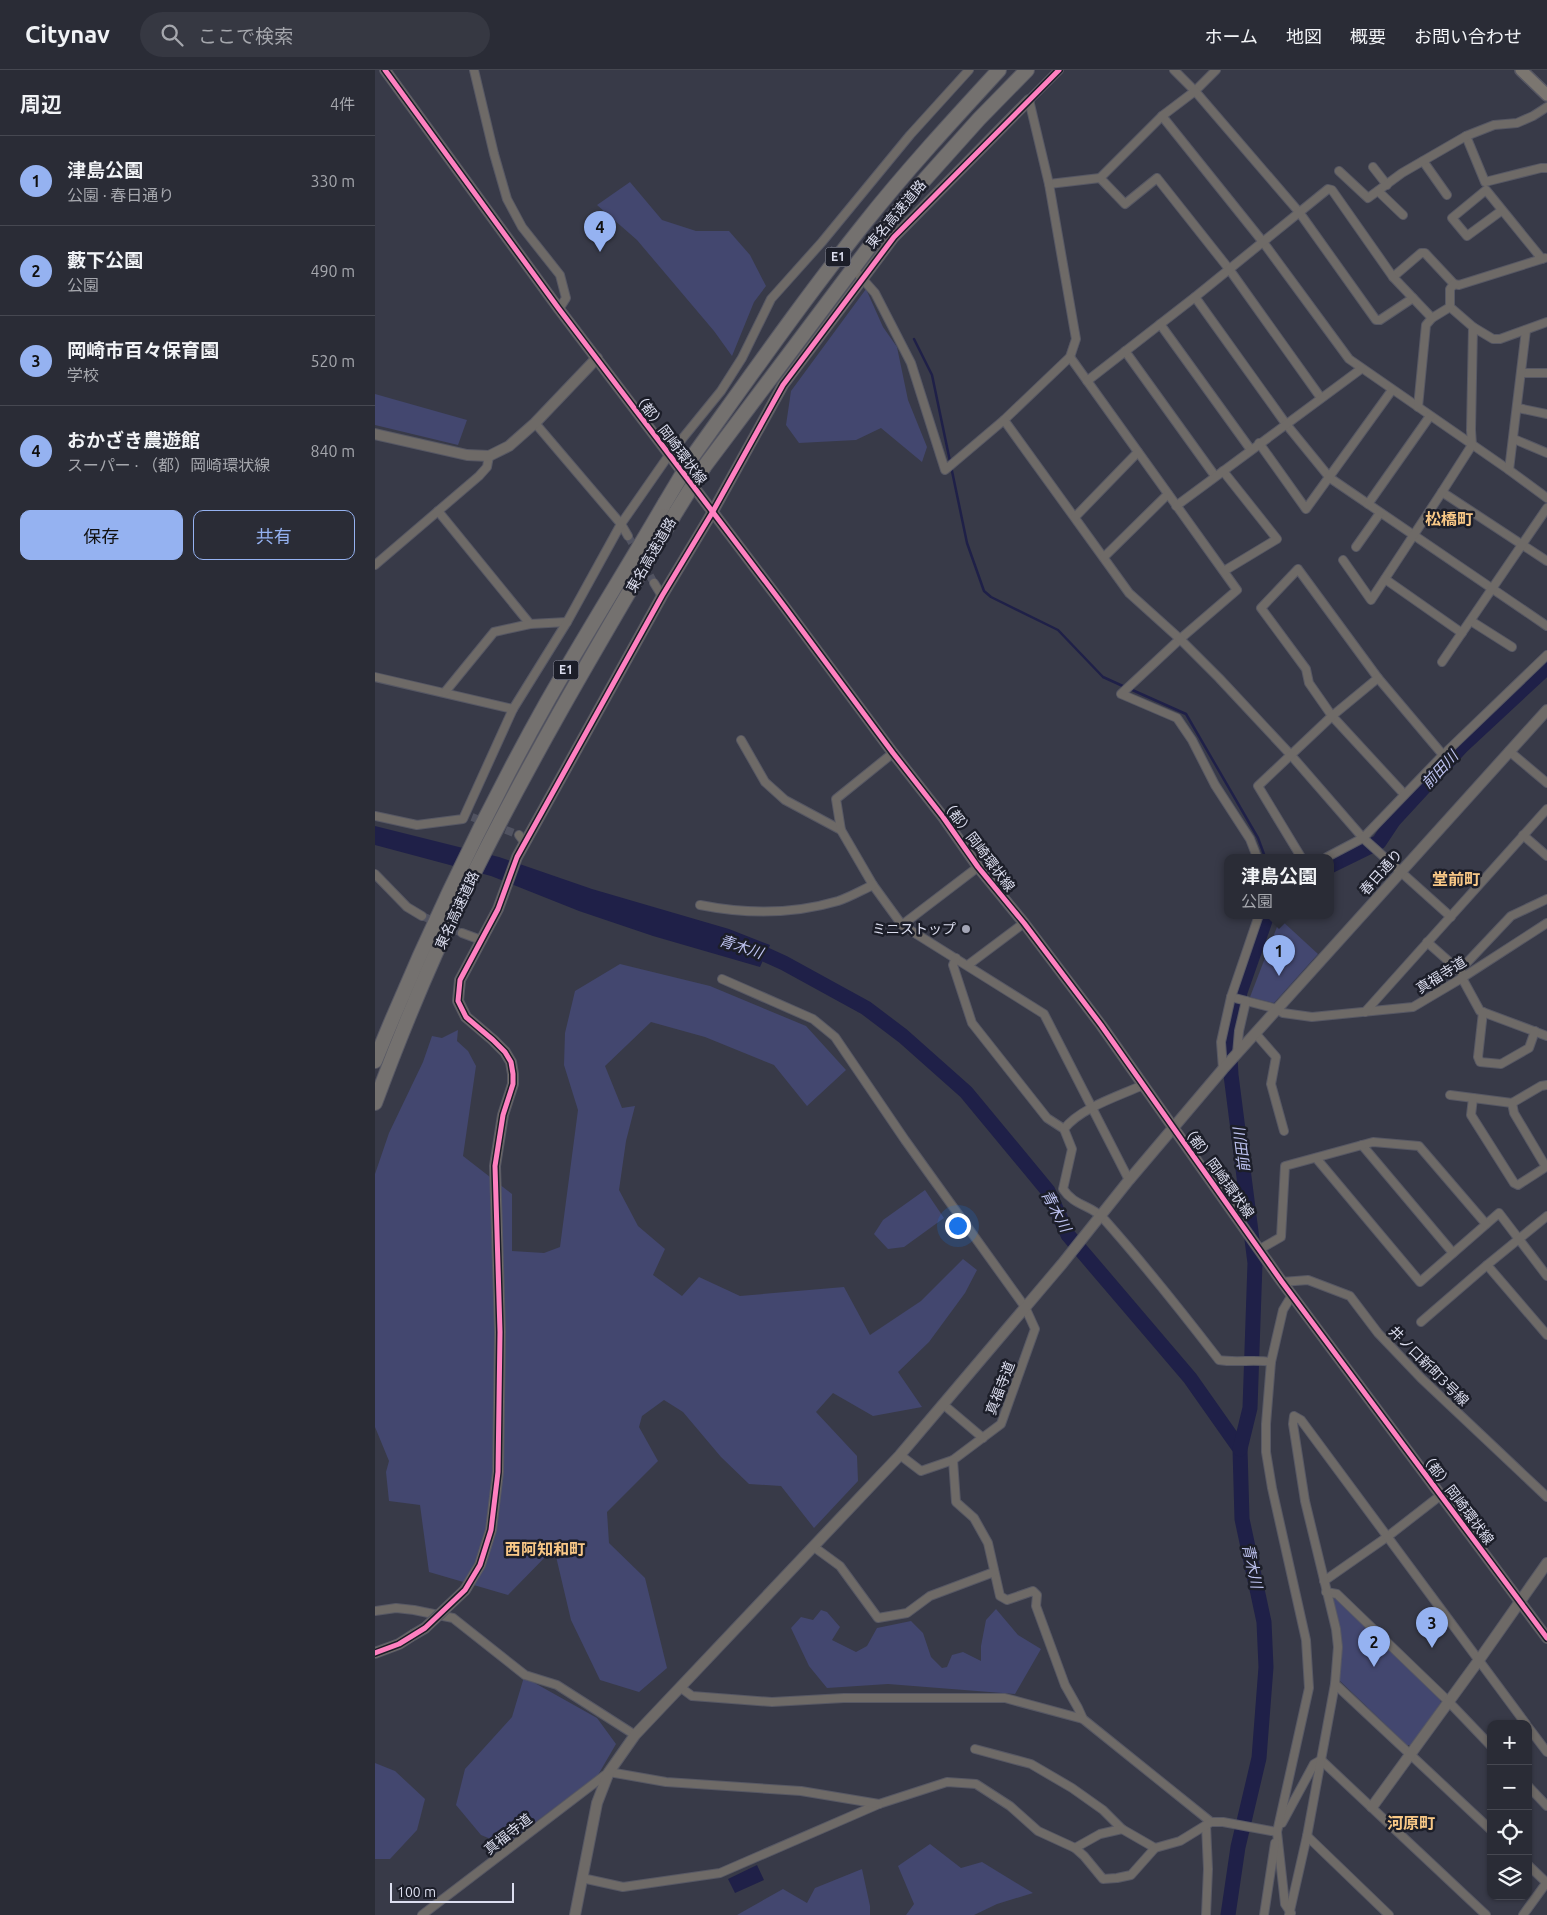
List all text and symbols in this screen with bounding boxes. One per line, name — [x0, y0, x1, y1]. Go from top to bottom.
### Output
search box — [140, 12, 490, 57]
text: Citynav — [25, 21, 110, 48]
icon: search — [158, 21, 186, 49]
text: ここで検索 — [198, 25, 293, 47]
text: ホーム — [1205, 26, 1258, 46]
text: 地図 — [1286, 26, 1322, 46]
text: 概要 — [1350, 26, 1386, 46]
text: お問い合わせ — [1414, 26, 1522, 46]
text: 周辺 — [20, 92, 62, 116]
text: 4件 — [330, 95, 355, 113]
text: 津島公園 — [67, 159, 143, 181]
text: 1 — [31, 172, 41, 190]
text: 330 m — [310, 172, 355, 190]
street label: 東名高速道路 — [863, 177, 929, 251]
text: 公園 · 春日通り — [67, 186, 174, 204]
pin: 4 — [584, 211, 616, 252]
road number: E1 — [825, 248, 851, 266]
text: 藪下公園 — [67, 249, 143, 271]
text: 2 — [31, 262, 41, 280]
text: 490 m — [310, 262, 355, 280]
text: 公園 — [67, 276, 99, 294]
text: 岡崎市百々保育園 — [67, 339, 219, 361]
text: 3 — [31, 352, 41, 370]
text: 520 m — [310, 352, 355, 370]
text: 学校 — [67, 366, 99, 384]
street label: （都）岡崎環状線 — [630, 388, 710, 488]
text: おかざき農遊館 — [67, 429, 200, 451]
text: 4 — [31, 442, 41, 460]
text: 840 m — [310, 442, 355, 460]
text: スーパー · （都）岡崎環状線 — [67, 456, 270, 474]
button: 保存 — [20, 510, 183, 560]
button: 共有 — [193, 510, 355, 560]
district label: 松橋町 — [1425, 510, 1473, 528]
street label: 東名高速道路 — [623, 515, 679, 595]
road number: E1 — [553, 660, 579, 680]
water label: 前田川 — [1418, 746, 1463, 792]
street label: （都）岡崎環状線 — [938, 795, 1018, 895]
street label: 春日通り — [1356, 846, 1406, 898]
popup — [1224, 854, 1334, 919]
text: 津島公園 — [1241, 865, 1317, 887]
street label: 東名高速道路 — [432, 869, 482, 951]
district label: 堂前町 — [1432, 870, 1480, 888]
text: 公園 — [1241, 892, 1273, 910]
place label: ミニストップ — [872, 921, 956, 937]
marker: ミニストップ — [960, 923, 972, 935]
water label: 青木川 — [717, 931, 767, 962]
pin: 1 — [1263, 935, 1295, 976]
street label: 真福寺道 — [1413, 953, 1469, 997]
street label: （都）岡崎環状線 — [1179, 1121, 1257, 1221]
water label: 前田川 — [1230, 1125, 1253, 1173]
water label: 青木川 — [1038, 1187, 1075, 1236]
your location — [945, 1213, 971, 1239]
street label: 井ノ口新町3号線 — [1386, 1323, 1472, 1409]
street label: 真福寺道 — [982, 1359, 1018, 1417]
street label: （都）岡崎環状線 — [1417, 1448, 1497, 1548]
district label: 西阿知和町 — [505, 1540, 585, 1558]
water label: 青木川 — [1239, 1542, 1266, 1592]
pin: 3 — [1416, 1607, 1448, 1648]
pin: 2 — [1358, 1626, 1390, 1667]
map controls — [1487, 1720, 1532, 1900]
button: + — [1487, 1720, 1532, 1765]
button: − — [1487, 1765, 1532, 1810]
street label: 真福寺道 — [481, 1810, 535, 1858]
button: locate — [1487, 1810, 1532, 1855]
district label: 河原町 — [1387, 1814, 1435, 1832]
button: layers — [1487, 1855, 1532, 1900]
scale bar — [390, 1880, 514, 1903]
text: 100 m — [397, 1884, 436, 1900]

